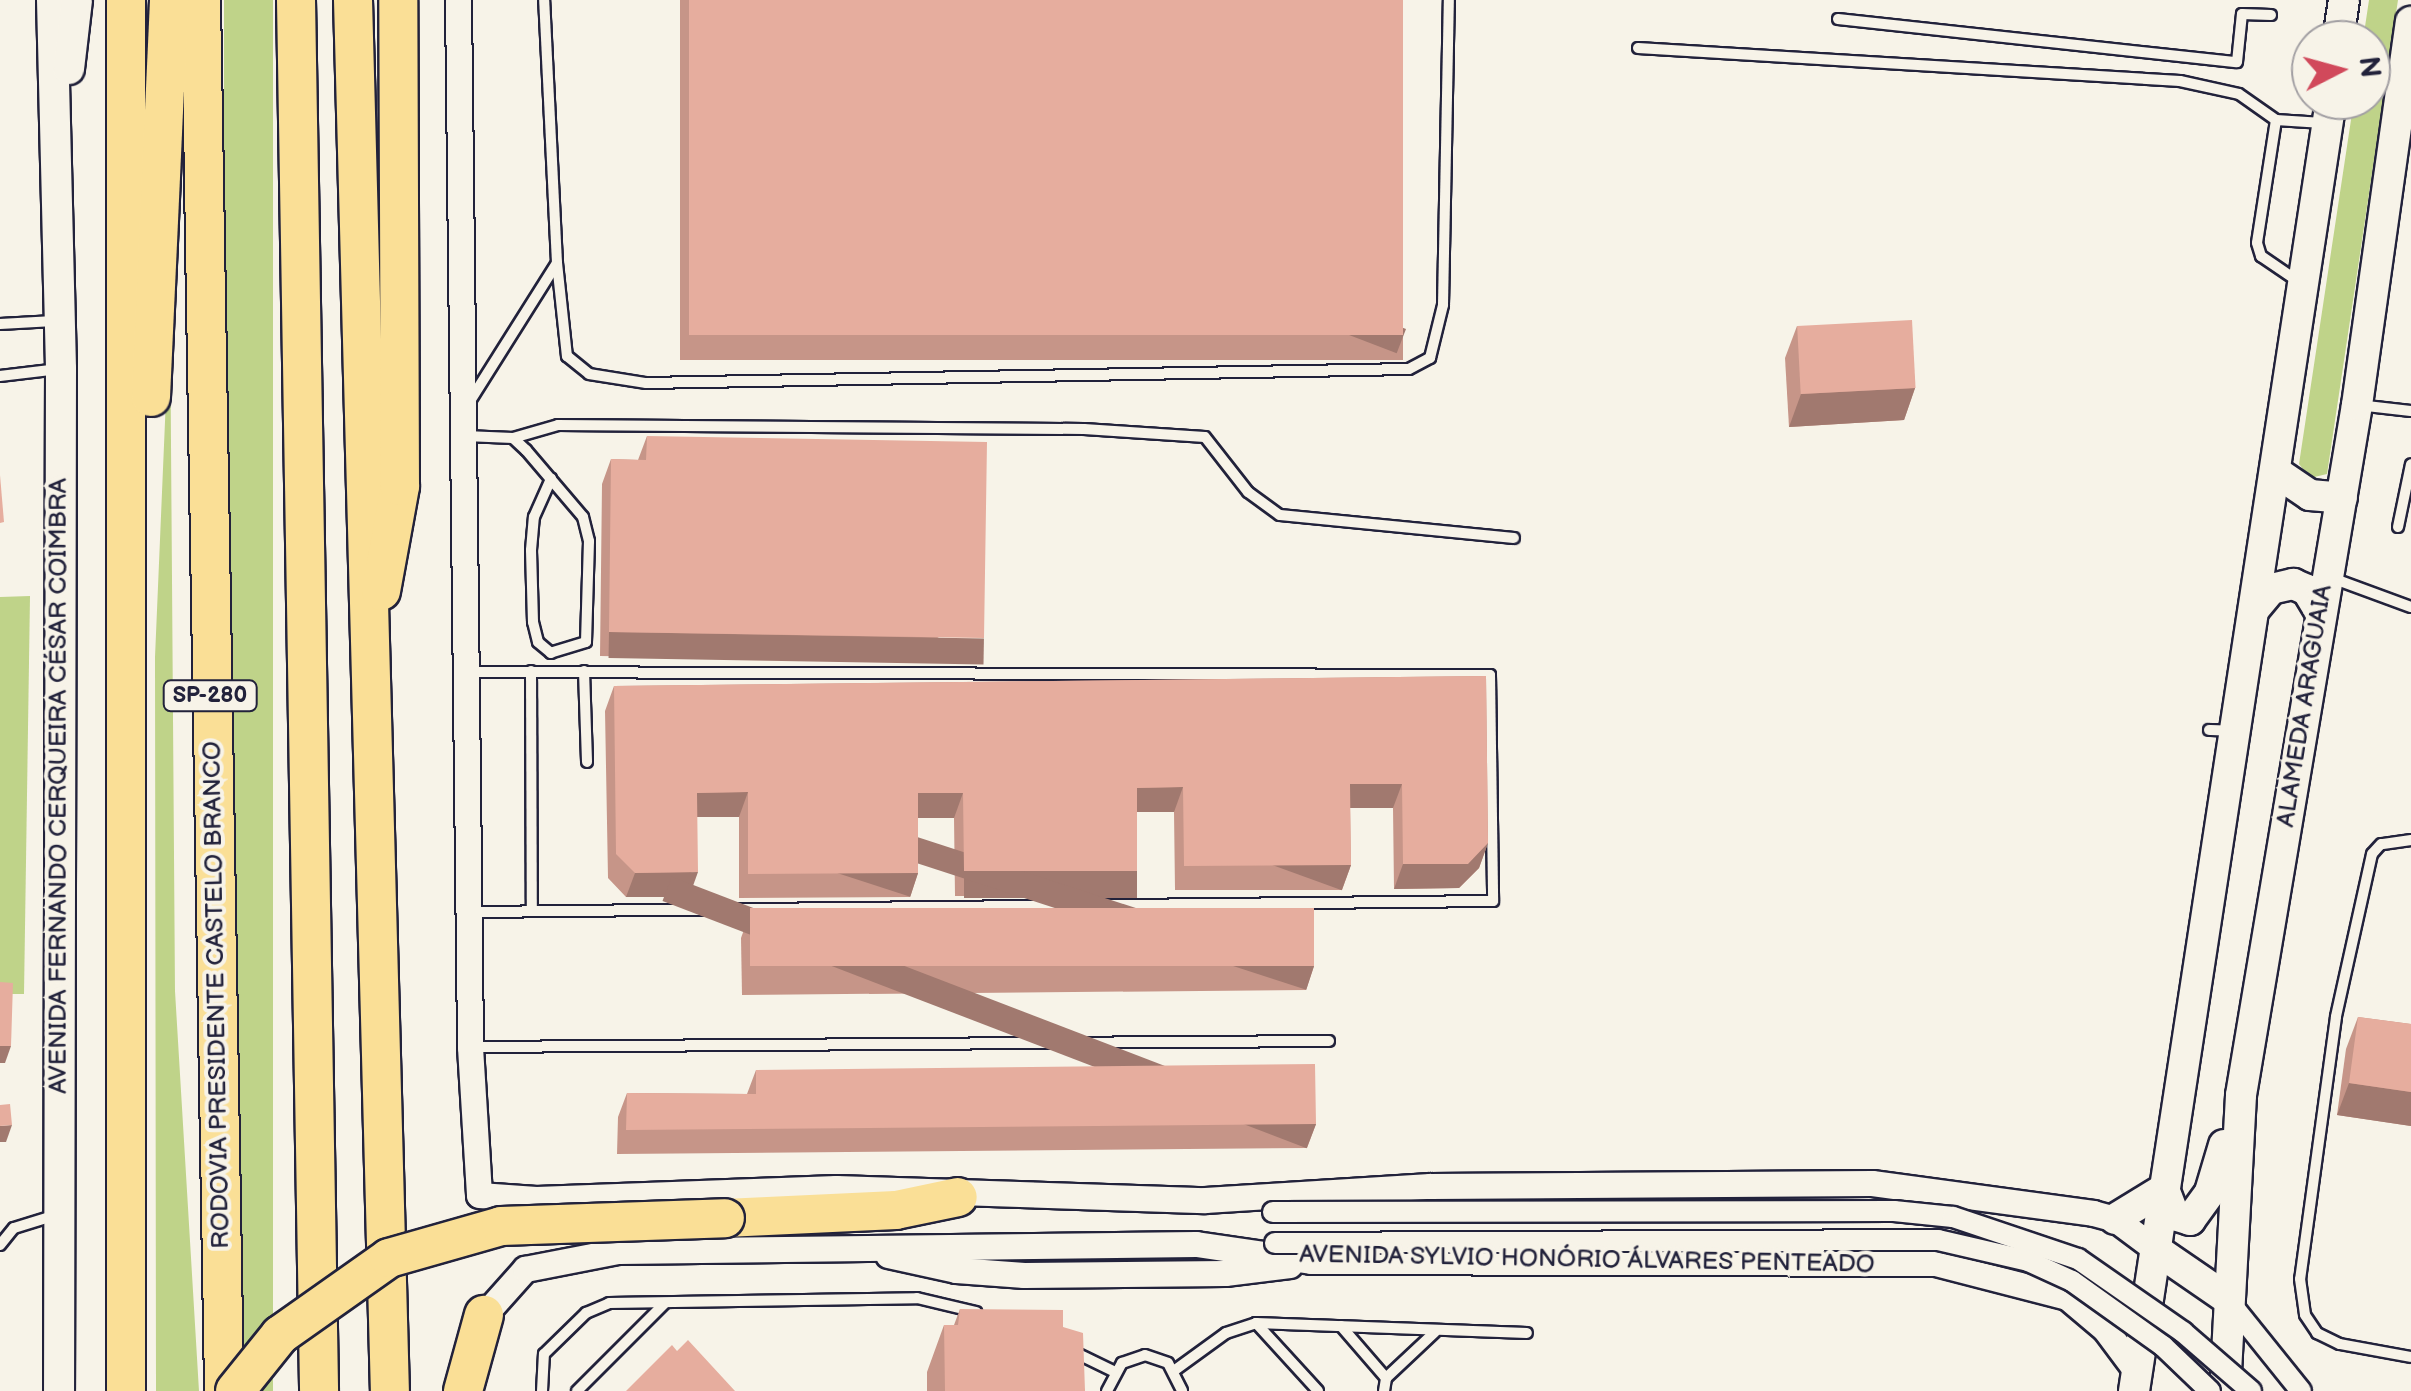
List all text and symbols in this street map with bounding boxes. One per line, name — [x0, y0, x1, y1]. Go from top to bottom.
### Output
north arrow — [2291, 20, 2391, 120]
text: N — [2352, 55, 2387, 79]
street label: AVENIDA FERNANDO CERQUEIRA CÉSAR COIMBRA — [44, 478, 74, 1094]
street label: ALAMEDA ARAGUAIA — [2271, 583, 2339, 829]
road number: SP-280 — [162, 679, 258, 713]
street label: RODOVIA PRESIDENTE CASTELO BRANCO — [198, 741, 236, 1249]
street label: AVENIDA SYLVIO HONÓRIO ÁLVARES PENTEADO — [1299, 1240, 1875, 1280]

